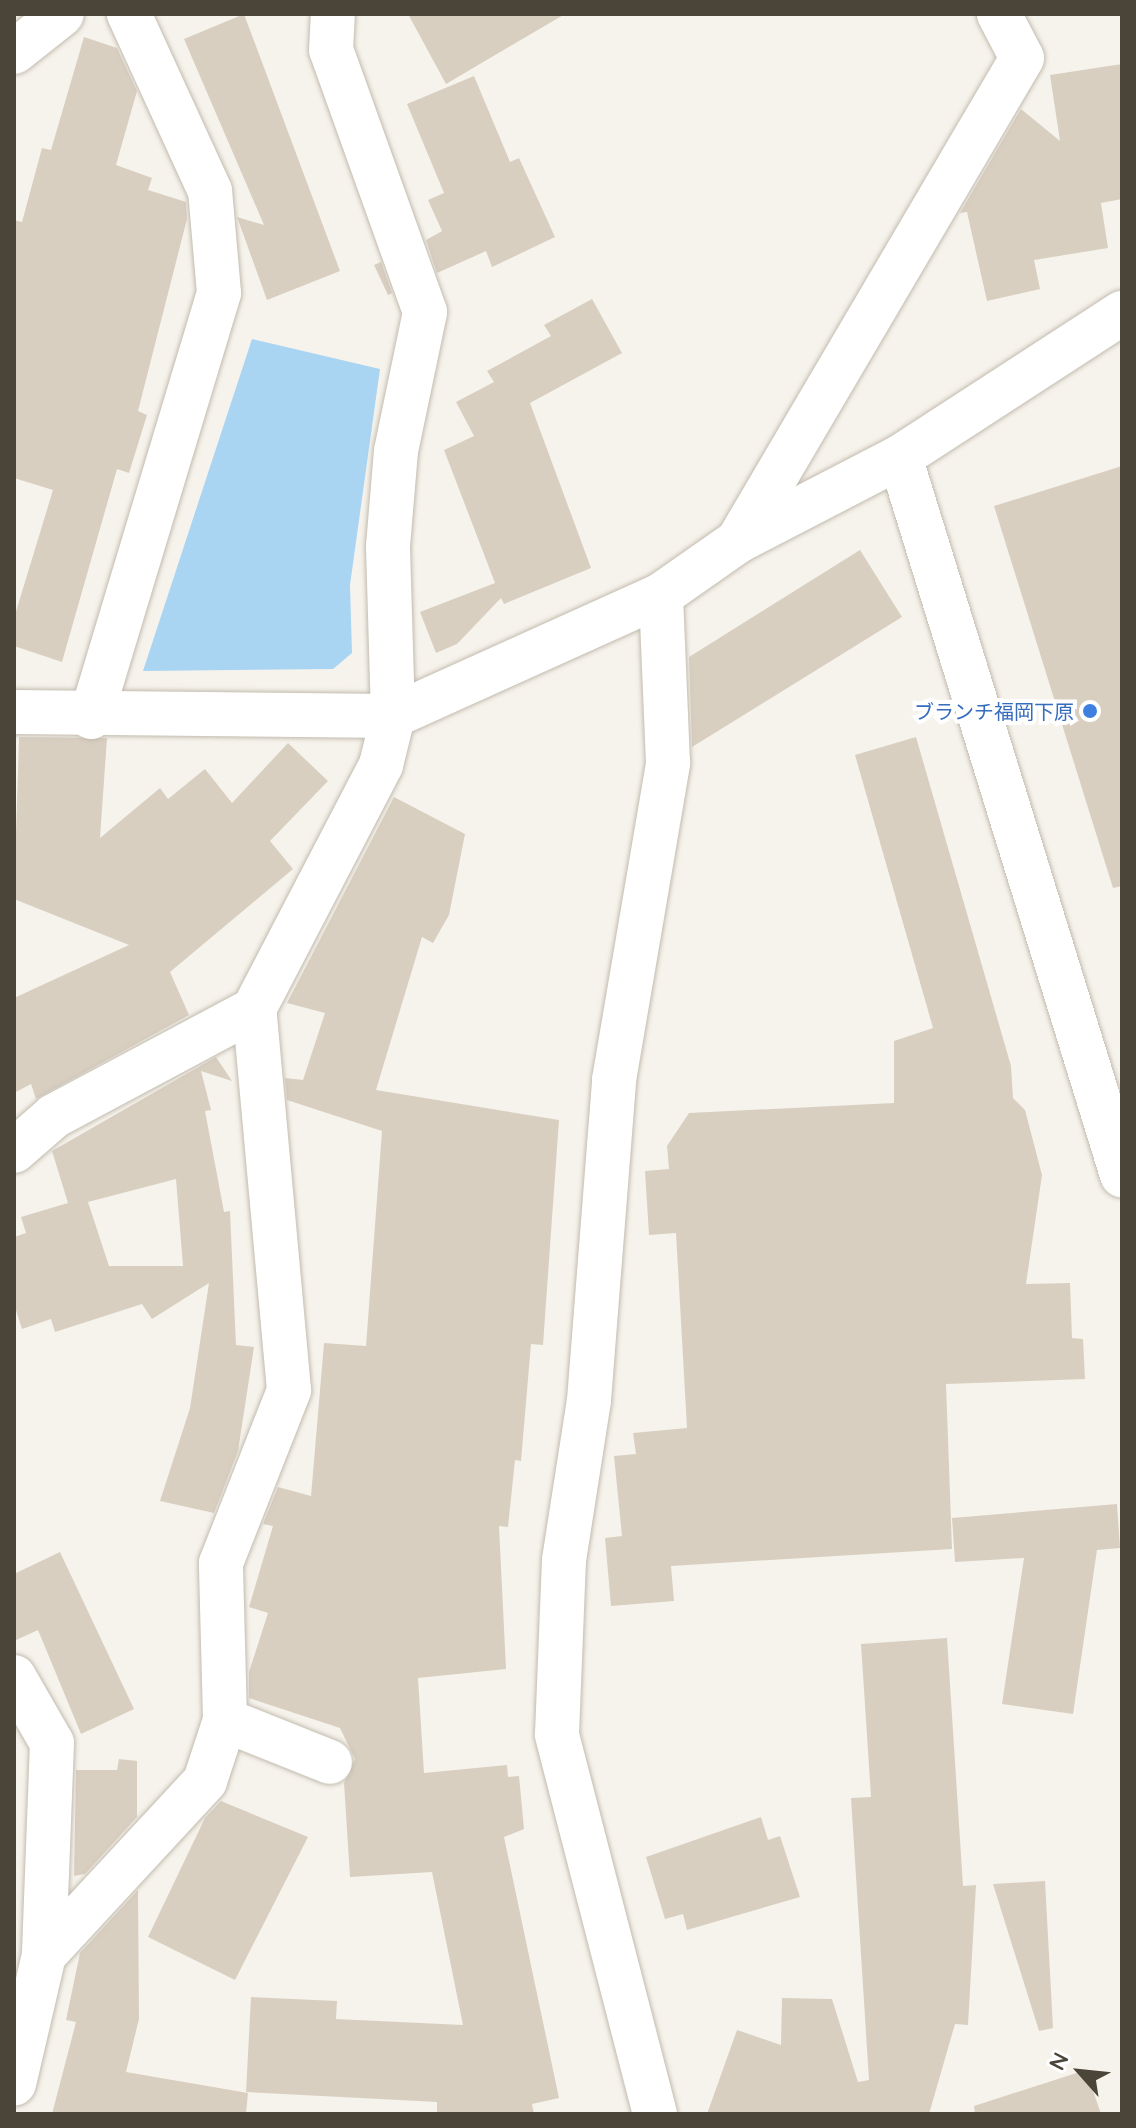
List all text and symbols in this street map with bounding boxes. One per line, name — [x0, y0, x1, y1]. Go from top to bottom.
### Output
place label: ブランチ福岡下原 — [914, 699, 1074, 723]
marker: ブランチ福岡下原 — [1081, 702, 1099, 720]
north arrow — [1040, 2032, 1120, 2112]
text: N — [1042, 2048, 1075, 2075]

